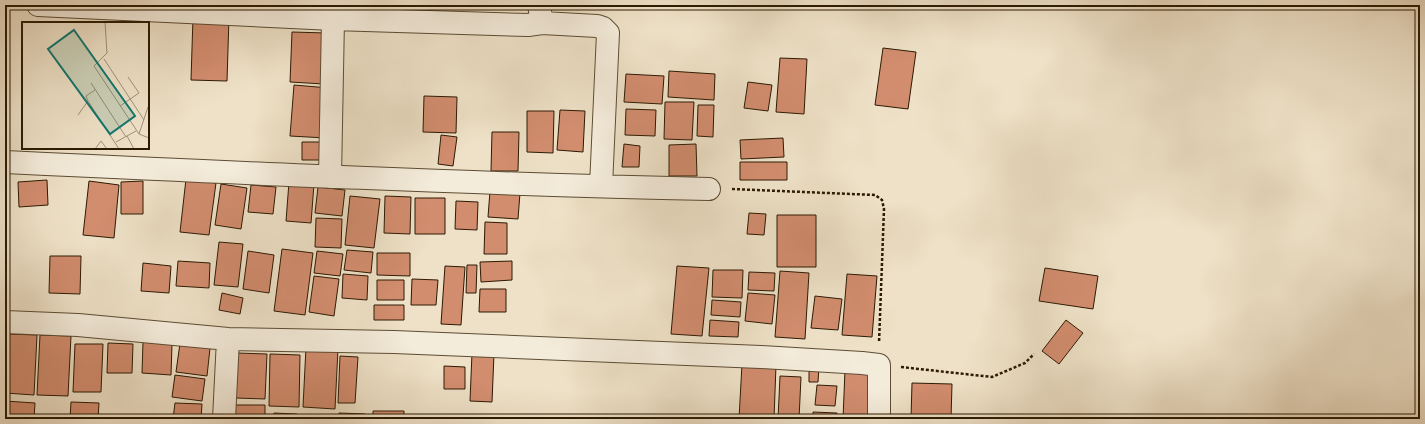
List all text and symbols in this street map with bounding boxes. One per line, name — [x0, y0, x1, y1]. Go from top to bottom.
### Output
inset map — [22, 22, 149, 149]

